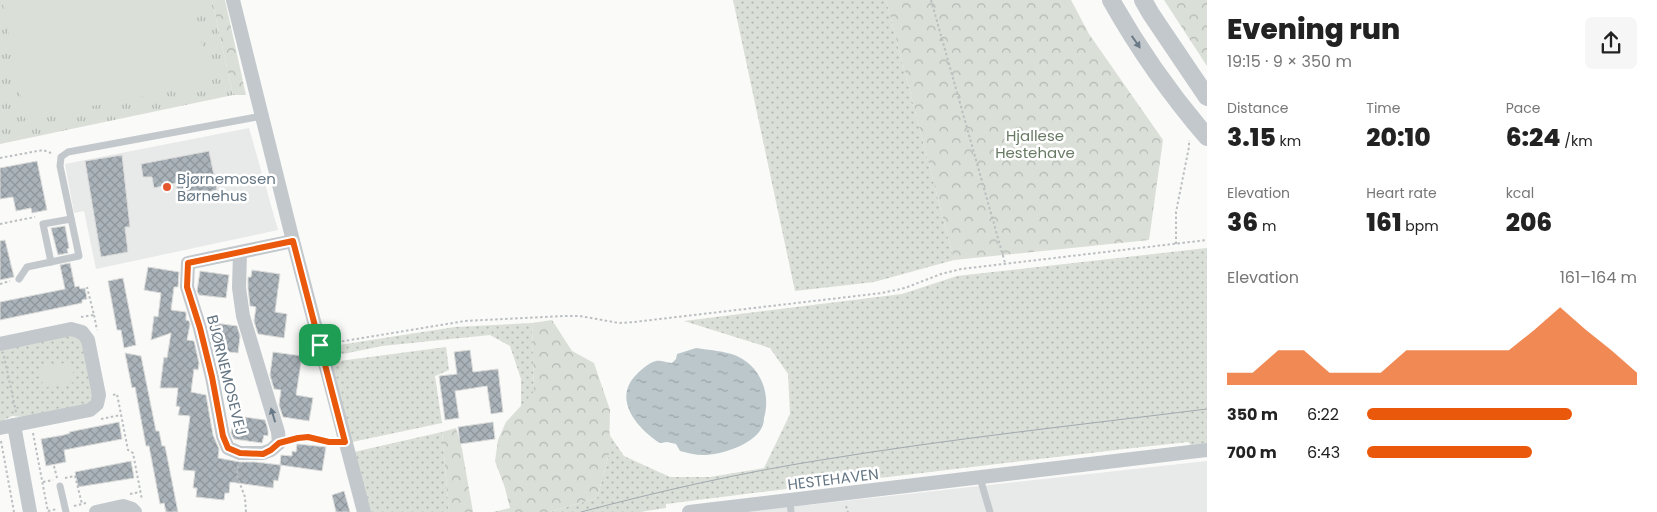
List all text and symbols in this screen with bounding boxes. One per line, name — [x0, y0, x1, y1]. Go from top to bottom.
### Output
text: Evening run — [1227, 10, 1400, 49]
button: share — [1585, 17, 1637, 69]
one-way arrow — [1131, 35, 1141, 48]
text: 19:15 · 9 × 350 m — [1227, 50, 1352, 73]
text: Distance — [1227, 98, 1288, 118]
text: Time — [1366, 98, 1400, 118]
text: Pace — [1506, 98, 1540, 118]
text: 3.15 — [1227, 120, 1276, 155]
text: 20:10 — [1366, 120, 1431, 155]
text: 6:24 — [1506, 120, 1561, 155]
park label: Hjallese Hestehave — [995, 125, 1075, 163]
text: km — [1276, 131, 1301, 151]
text: /km — [1561, 131, 1593, 151]
place label: Bjørnemosen Børnehus — [177, 168, 276, 206]
marker: Bjørnemosen Børnehus — [161, 181, 173, 193]
text: Elevation — [1227, 183, 1290, 203]
text: Heart rate — [1366, 183, 1437, 203]
text: kcal — [1506, 183, 1534, 203]
text: 36 — [1227, 205, 1258, 240]
text: 161 — [1366, 205, 1402, 240]
text: 206 — [1506, 205, 1552, 240]
text: m — [1258, 216, 1276, 236]
text: bpm — [1402, 216, 1439, 236]
text: Elevation — [1227, 266, 1299, 289]
text: 161–164 m — [1560, 266, 1637, 289]
street label: BJØRNEMOSEVEJ — [202, 313, 252, 437]
pin — [299, 324, 341, 366]
icon: arrive — [306, 331, 334, 359]
text: 350 m — [1227, 403, 1278, 426]
text: 6:22 — [1307, 403, 1339, 426]
one-way arrow — [269, 407, 276, 422]
text: 700 m — [1227, 441, 1277, 464]
text: 6:43 — [1307, 441, 1340, 464]
street label: HESTEHAVEN — [786, 463, 880, 495]

